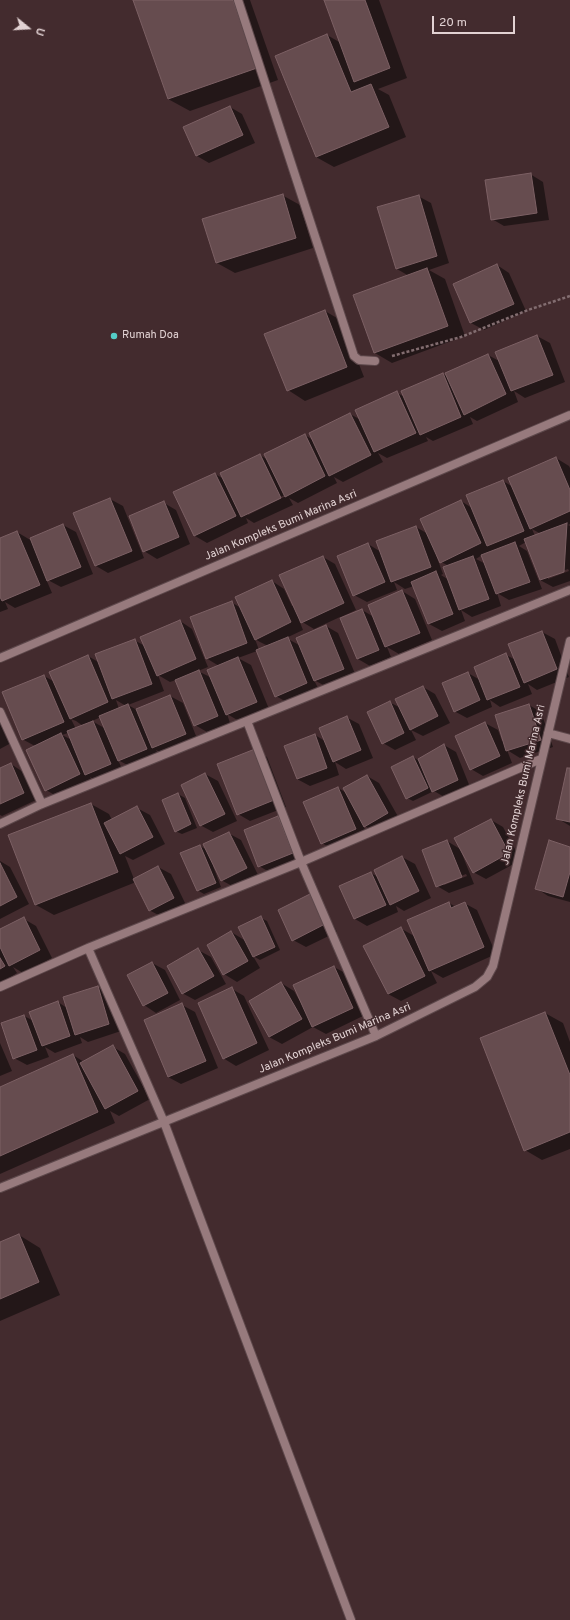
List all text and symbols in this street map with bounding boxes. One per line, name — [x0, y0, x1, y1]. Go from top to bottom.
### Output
north arrow — [8, 8, 48, 48]
scale bar — [434, 8, 517, 34]
text: 20 m — [439, 15, 467, 31]
text: U — [32, 26, 47, 38]
place label: Rumah Doa — [122, 329, 179, 343]
marker: Rumah Doa — [109, 331, 119, 341]
street label: Jalan Kompleks Bumi Marina Asri — [203, 488, 359, 564]
street label: Jalan Kompleks Bumi Marina Asri — [499, 704, 549, 866]
street label: Jalan Kompleks Bumi Marina Asri — [257, 1001, 413, 1077]

